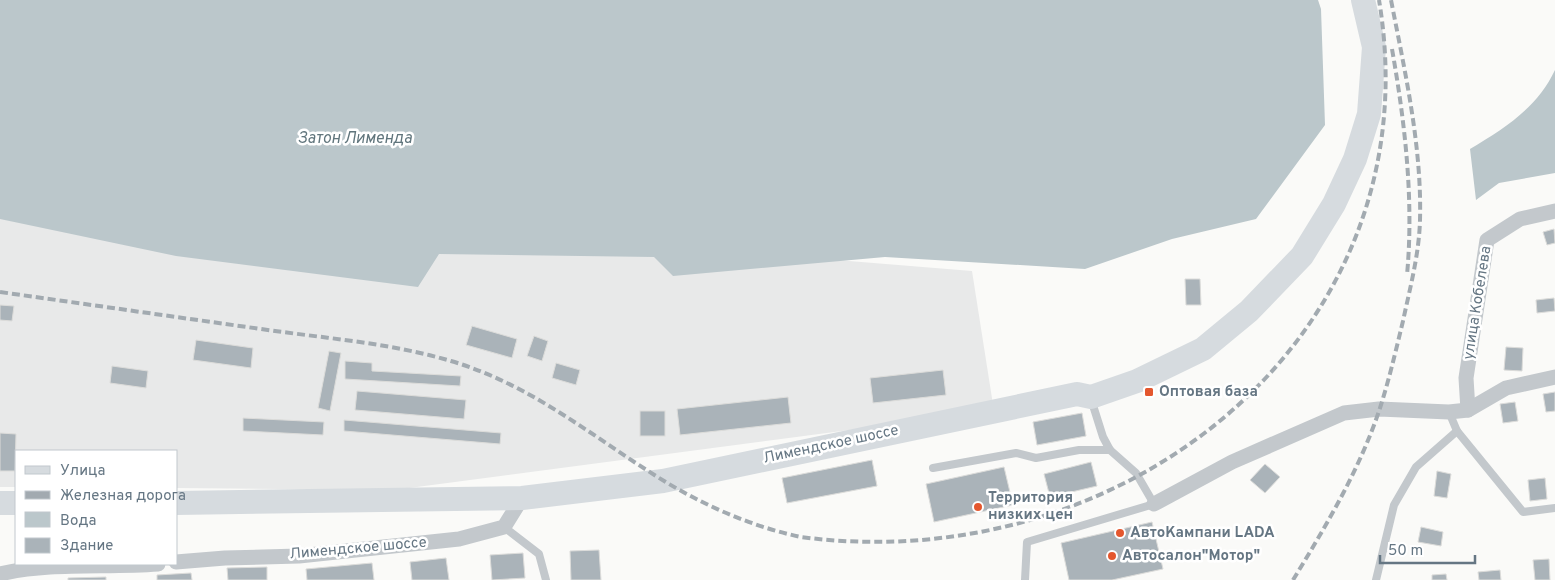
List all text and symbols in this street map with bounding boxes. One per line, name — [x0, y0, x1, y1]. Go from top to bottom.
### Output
water label: Затон Лименда — [298, 129, 413, 149]
street label: улица Кобелева — [1460, 245, 1496, 361]
place label: Оптовая база — [1159, 383, 1258, 402]
marker: Оптовая база — [1143, 386, 1155, 398]
street label: Лимендское шоссе — [762, 421, 900, 469]
legend — [15, 450, 178, 565]
text: Улица — [60, 462, 105, 481]
text: Железная дорога — [60, 487, 186, 506]
place label: Территория низких цен — [988, 489, 1073, 525]
marker: Территория низких цен — [972, 501, 984, 513]
text: Вода — [60, 512, 96, 531]
place label: АвтоКампани LADA — [1130, 524, 1275, 543]
marker: АвтоКампани LADA — [1114, 527, 1126, 539]
scale bar — [1380, 532, 1475, 564]
street label: Лимендское шоссе — [289, 534, 427, 564]
text: Здание — [60, 537, 113, 556]
text: 50 m — [1388, 542, 1423, 561]
place label: Автосалон"Мотор" — [1122, 547, 1260, 566]
marker: Автосалон"Мотор" — [1106, 550, 1118, 562]

